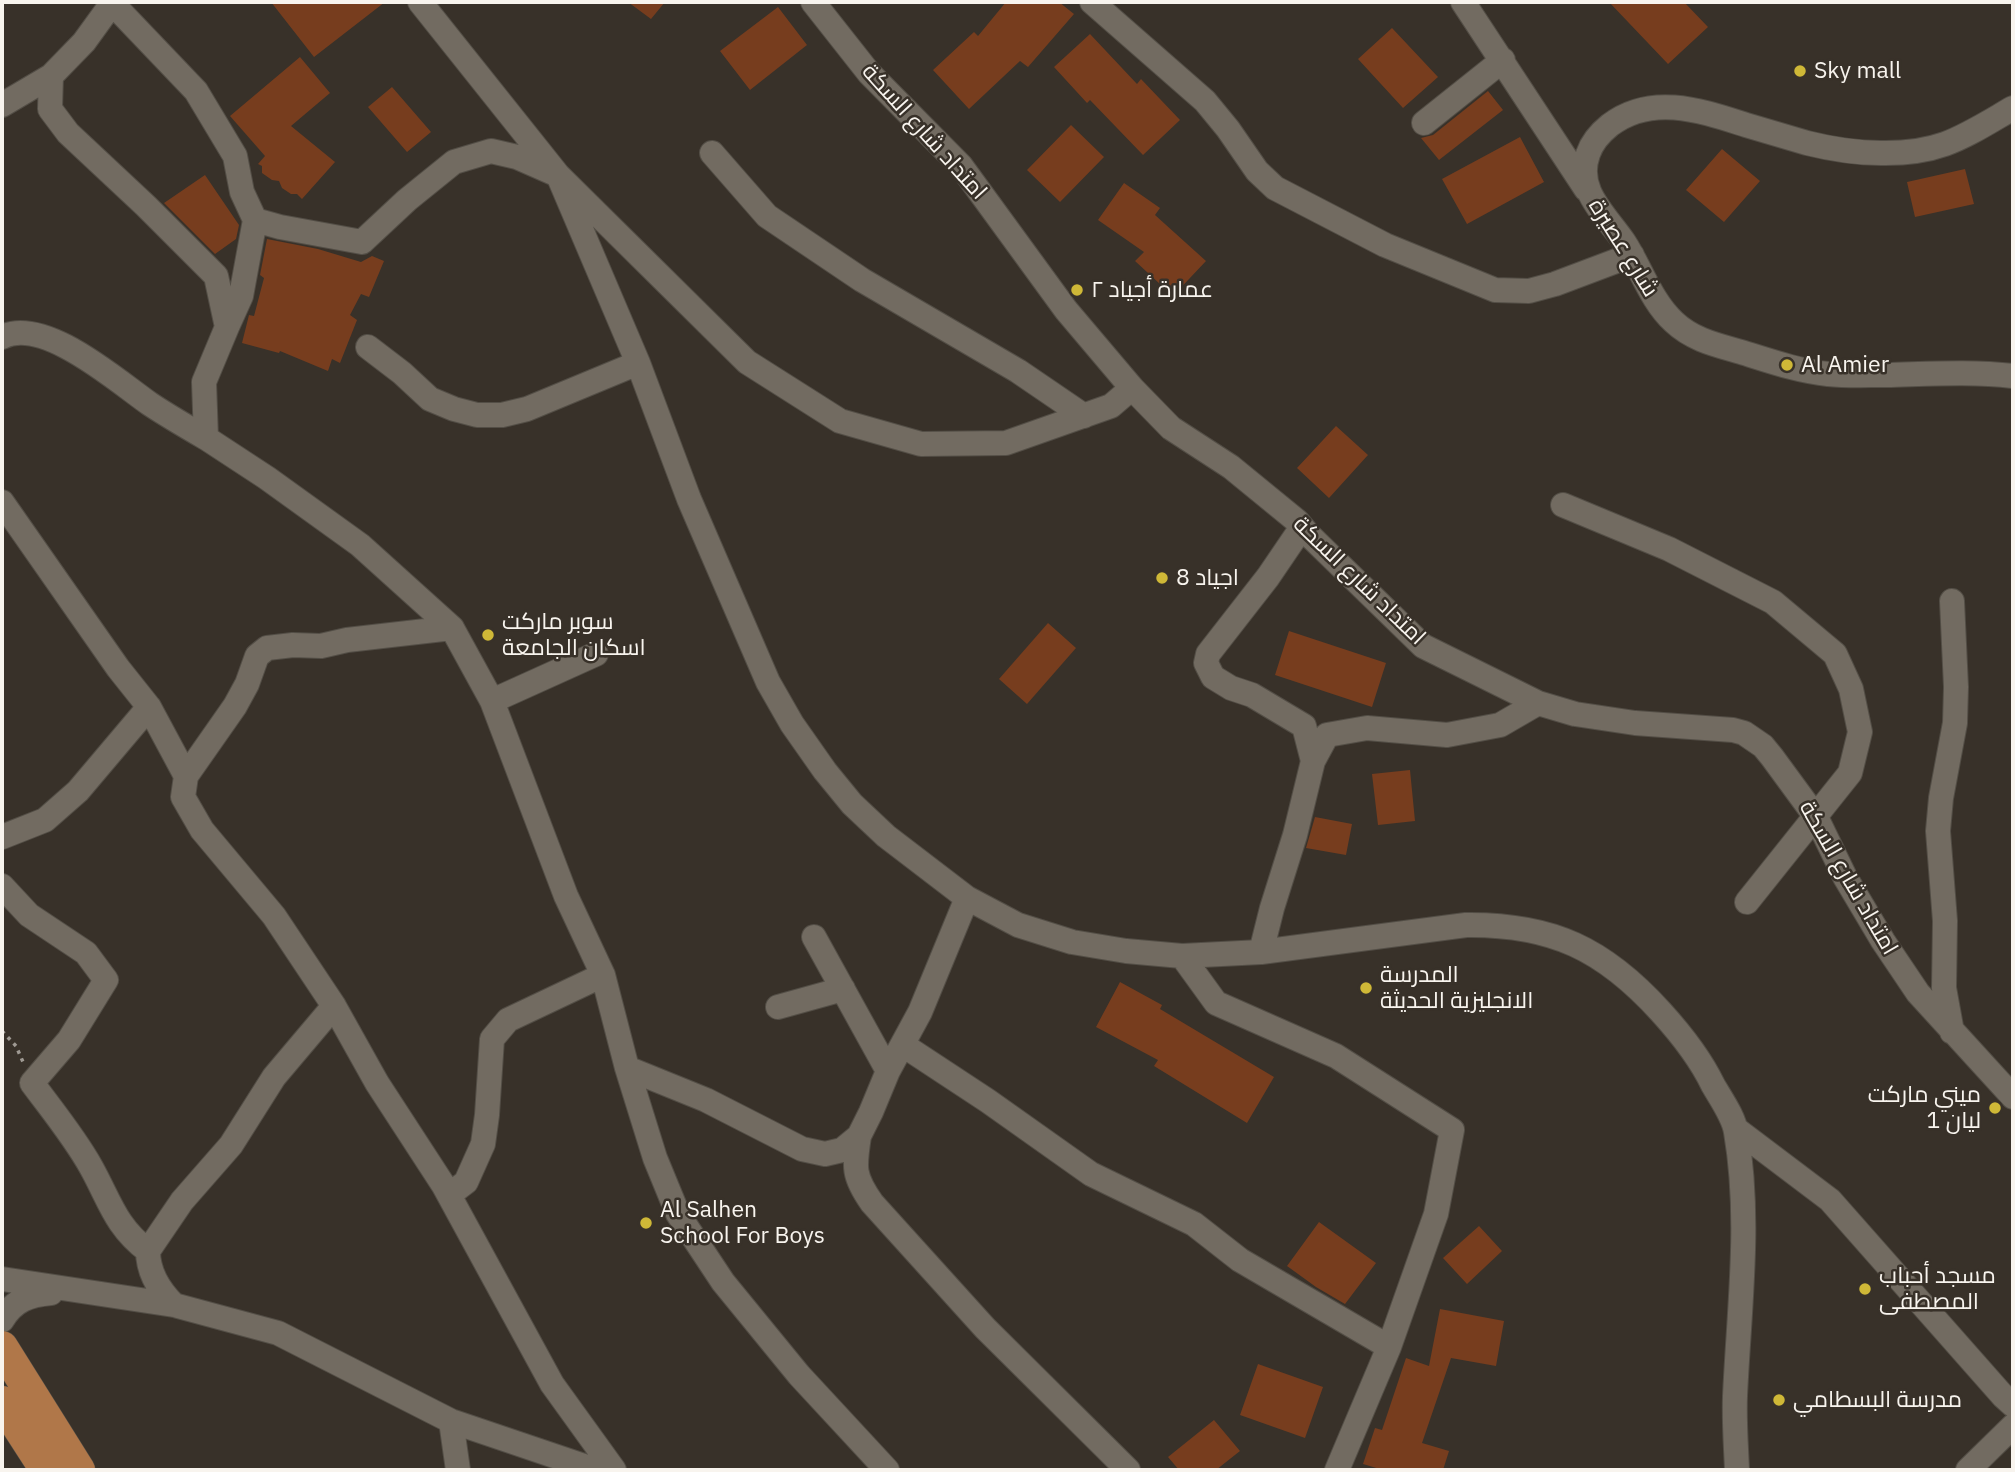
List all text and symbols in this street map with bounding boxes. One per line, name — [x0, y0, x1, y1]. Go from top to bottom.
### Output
place label: Sky mall — [1814, 57, 1901, 85]
street label: امتداد شارع السكة — [856, 58, 992, 206]
marker: Sky mall — [1792, 63, 1808, 79]
street label: شارع عصيرة — [1582, 194, 1664, 302]
place label: عمارة أجياد ٢ — [1091, 276, 1213, 304]
marker: عمارة أجياد ٢ — [1069, 282, 1085, 298]
place label: Al Amier — [1801, 351, 1889, 379]
marker: Al Amier — [1779, 357, 1795, 373]
street label: امتداد شارع السكة — [1287, 511, 1431, 651]
place label: اجياد 8 — [1176, 564, 1239, 592]
marker: اجياد 8 — [1154, 570, 1170, 586]
place label: سوبر ماركت اسكان الجامعة — [502, 608, 646, 662]
marker: سوبر ماركت اسكان الجامعة — [480, 627, 496, 643]
street label: امتداد شارع السكة — [1793, 796, 1903, 960]
place label: المدرسة الانجليزية الحديثة — [1380, 961, 1533, 1015]
marker: المدرسة الانجليزية الحديثة — [1358, 980, 1374, 996]
place label: ميني ماركت ليان 1 — [1868, 1081, 1981, 1135]
marker: ميني ماركت ليان 1 — [1987, 1100, 2003, 1116]
place label: Al Salhen School For Boys — [660, 1196, 825, 1250]
marker: Al Salhen School For Boys — [638, 1215, 654, 1231]
place label: مسجد أحباب المصطفى — [1879, 1262, 1996, 1316]
marker: مسجد أحباب المصطفى — [1857, 1281, 1873, 1297]
place label: مدرسة البسطامي — [1793, 1386, 1962, 1414]
marker: مدرسة البسطامي — [1771, 1392, 1787, 1408]

